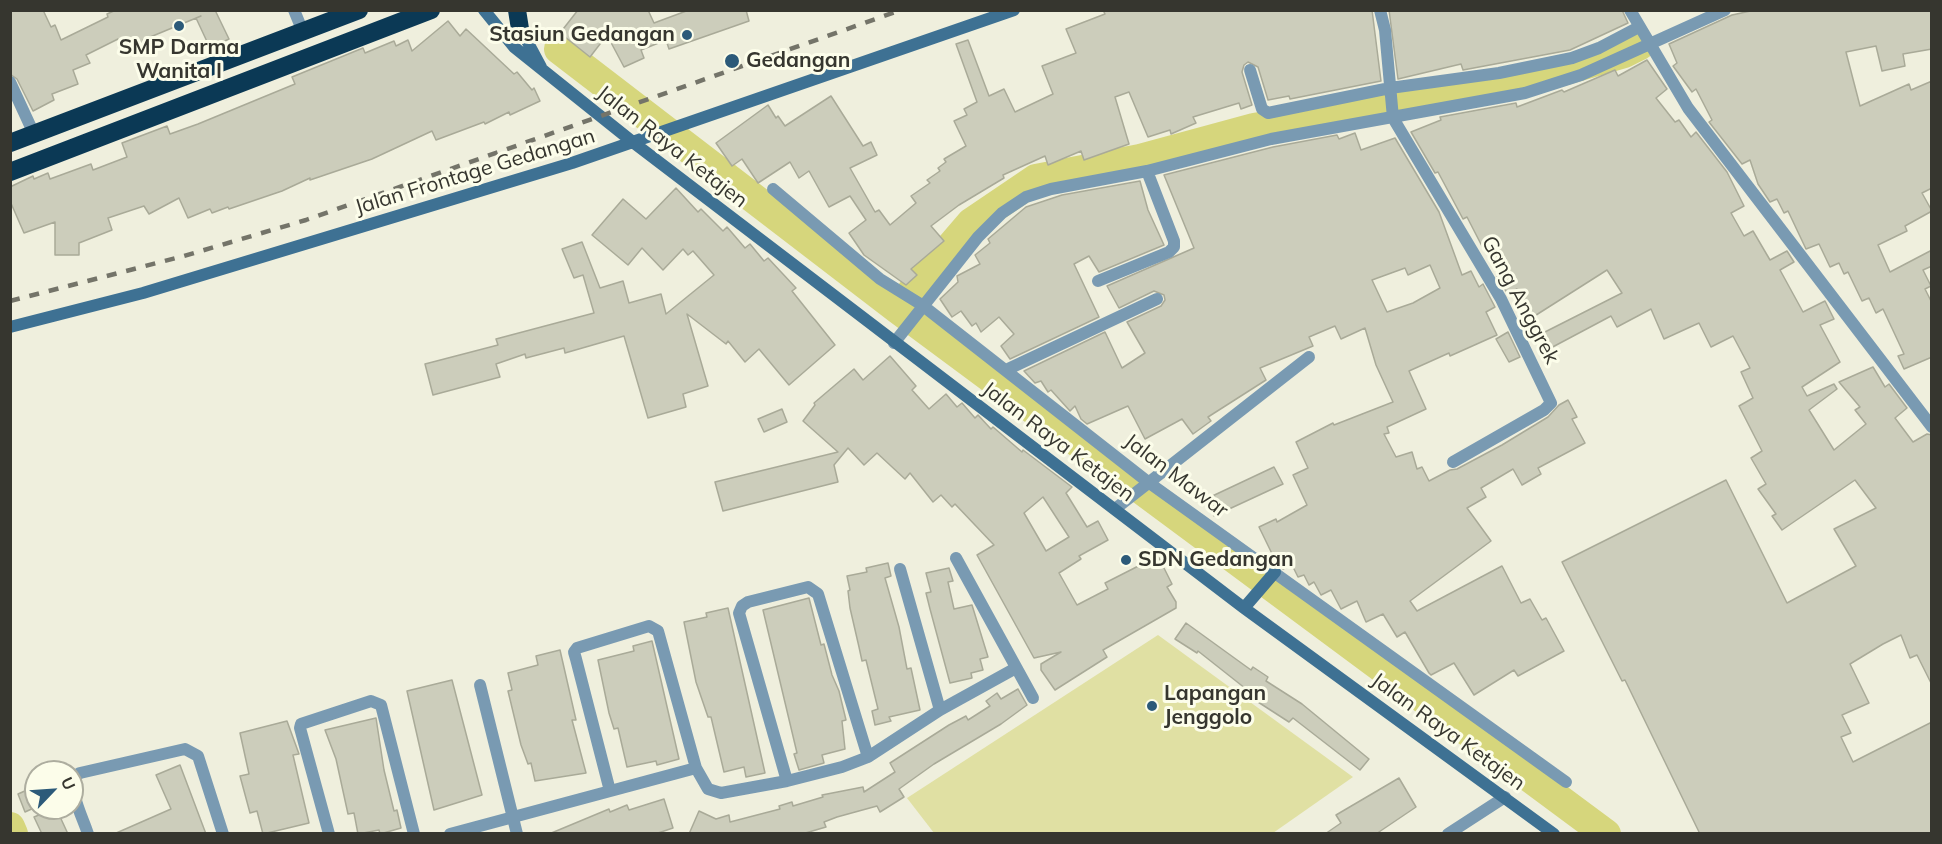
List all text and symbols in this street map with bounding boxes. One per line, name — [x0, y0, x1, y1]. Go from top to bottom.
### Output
marker: SMP Darma Wanita I — [172, 19, 186, 33]
place label: Stasiun Gedangan — [489, 22, 675, 48]
marker: Stasiun Gedangan — [680, 28, 694, 42]
place label: SMP Darma Wanita I — [119, 35, 239, 85]
place label: Gedangan — [746, 48, 850, 74]
marker: Gedangan — [723, 52, 741, 70]
street label: Jalan Raya Ketajen — [592, 80, 752, 214]
street label: Jalan Frontage Gedangan — [352, 123, 598, 221]
street label: Gang Anggrek — [1476, 232, 1564, 368]
street label: Jalan Raya Ketajen — [977, 377, 1139, 507]
street label: Jalan Mawar — [1119, 429, 1233, 523]
place label: SDN Gedangan — [1138, 547, 1294, 573]
marker: SDN Gedangan — [1119, 553, 1133, 567]
street label: Jalan Raya Ketajen — [1366, 668, 1530, 796]
place label: Lapangan Jenggolo — [1164, 681, 1266, 731]
marker: Lapangan Jenggolo — [1145, 699, 1159, 713]
north arrow — [24, 760, 84, 820]
text: U — [57, 774, 80, 793]

